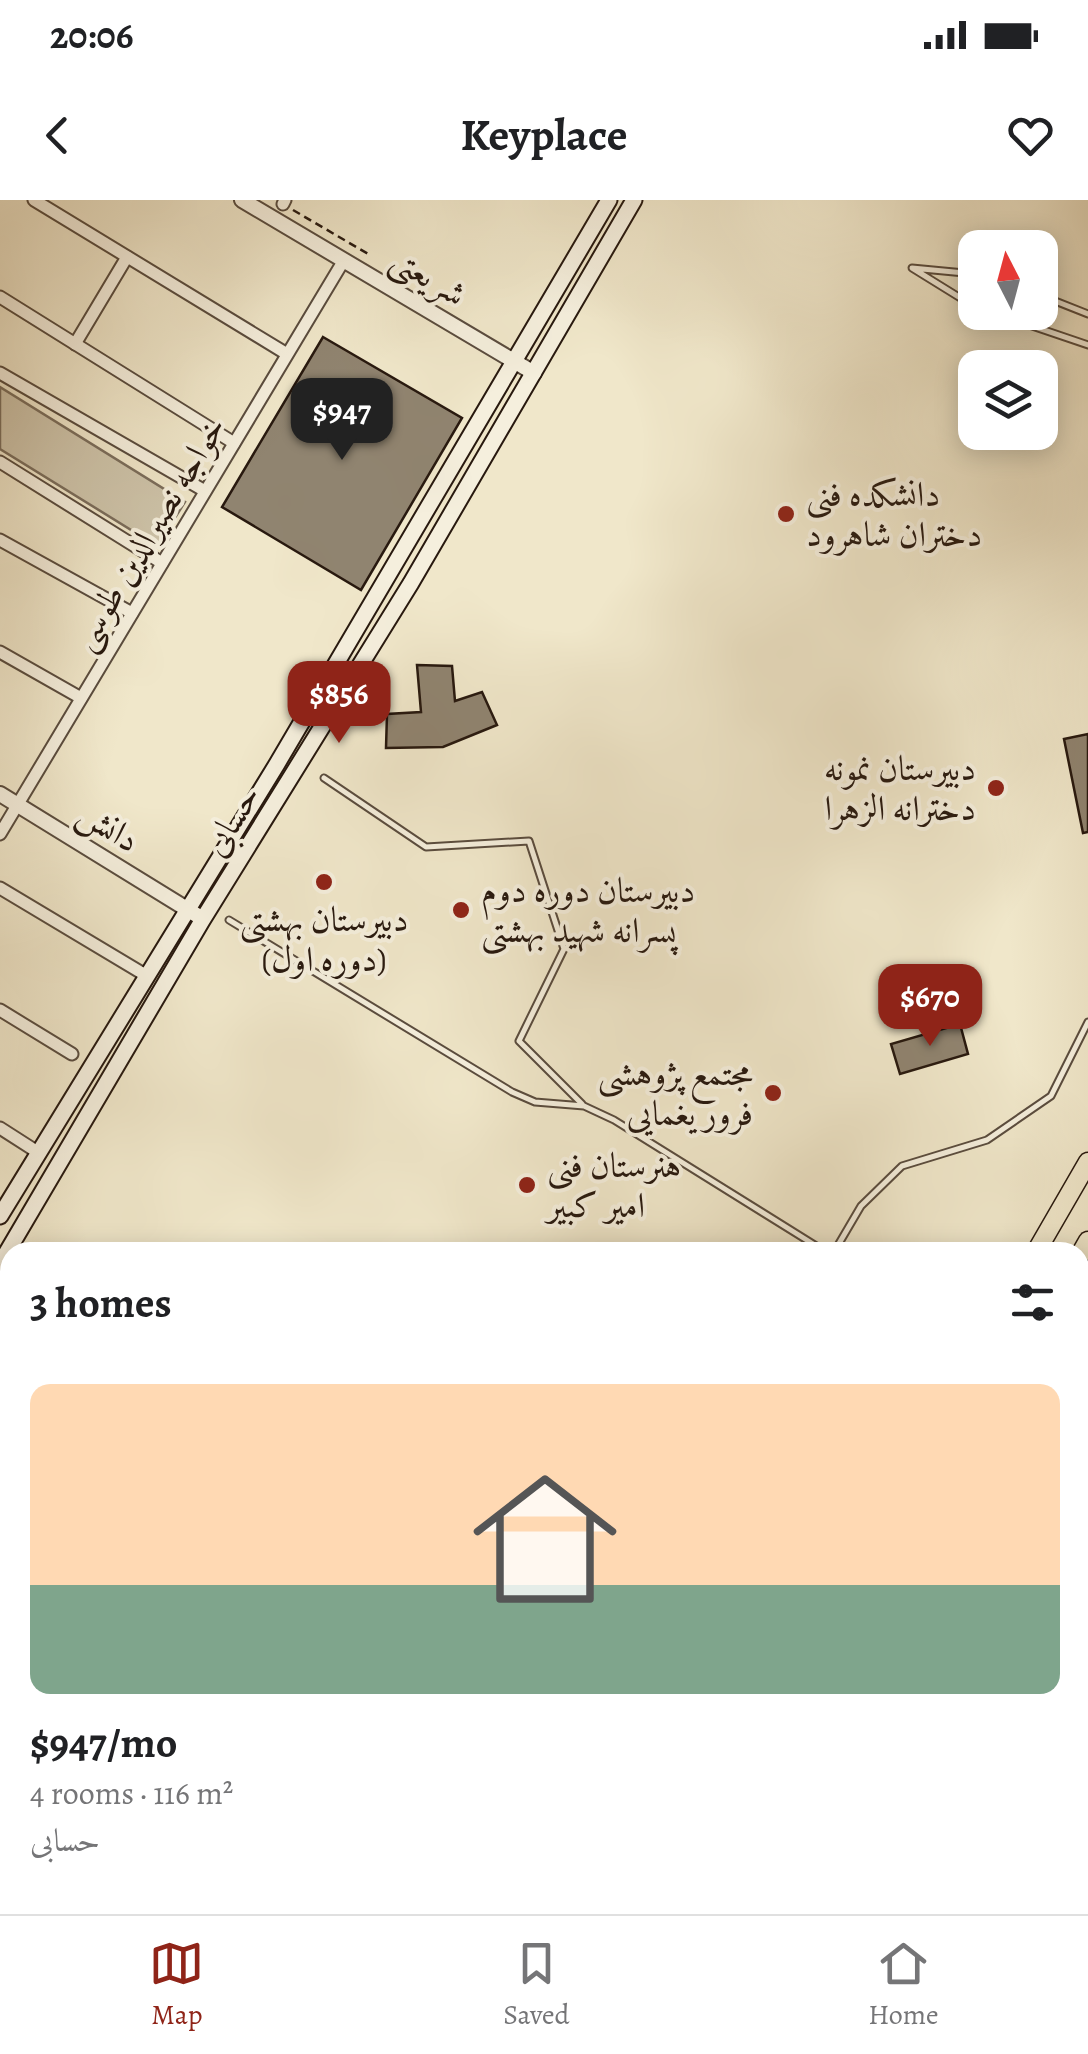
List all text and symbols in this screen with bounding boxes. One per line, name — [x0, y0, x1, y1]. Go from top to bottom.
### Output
text: 20:06 — [50, 9, 133, 61]
text: Keyplace — [461, 104, 627, 166]
icon: back — [30, 108, 85, 163]
icon: heart — [1003, 108, 1058, 163]
north arrow — [958, 230, 1058, 330]
map controls — [958, 230, 1058, 450]
street label: شریعتی — [382, 235, 476, 318]
button: layers — [958, 350, 1058, 450]
pin: $947 — [283, 378, 401, 463]
text: $947 — [313, 388, 371, 432]
street label: خواجه نصیرالدین طوسی — [59, 407, 238, 660]
place label: دانشکده فنی دختران شاهرود — [806, 470, 982, 558]
marker: دانشکده فنی دختران شاهرود — [775, 503, 797, 525]
pin: $856 — [280, 661, 398, 746]
text: $856 — [310, 671, 368, 715]
place label: دبیرستان نمونه دخترانه الزهرا — [824, 744, 976, 832]
street label: حسابی — [190, 775, 272, 866]
marker: دبیرستان نمونه دخترانه الزهرا — [985, 777, 1007, 799]
street label: دانش — [69, 789, 149, 863]
place label: دبیرستان دوره دوم پسرانه شهید بهشتی — [481, 866, 695, 956]
marker: دبیرستان بهشتی (دوره اول) — [313, 871, 335, 893]
place label: دبیرستان بهشتی (دوره اول) — [240, 895, 408, 983]
marker: دبیرستان دوره دوم پسرانه شهید بهشتی — [450, 899, 472, 921]
pin: $670 — [871, 964, 989, 1049]
text: $670 — [900, 974, 960, 1018]
place label: مجتمع پژوهشی فرور یغمایی — [598, 1049, 753, 1137]
marker: مجتمع پژوهشی فرور یغمایی — [762, 1082, 784, 1104]
place label: هنرستان فنی امیر کبیر — [544, 1141, 681, 1229]
marker: هنرستان فنی امیر کبیر — [516, 1174, 538, 1196]
text: 3 homes — [30, 1274, 172, 1331]
icon: filters — [1005, 1275, 1060, 1330]
icon: home — [455, 1449, 635, 1629]
text: $947/mo — [30, 1714, 177, 1771]
text: 4 rooms · 116 m² — [30, 1771, 233, 1815]
text: حسابی — [30, 1818, 100, 1862]
tab: Map — [149, 1936, 204, 2034]
tab: Saved — [503, 1936, 570, 2034]
tab: Home — [868, 1936, 939, 2034]

